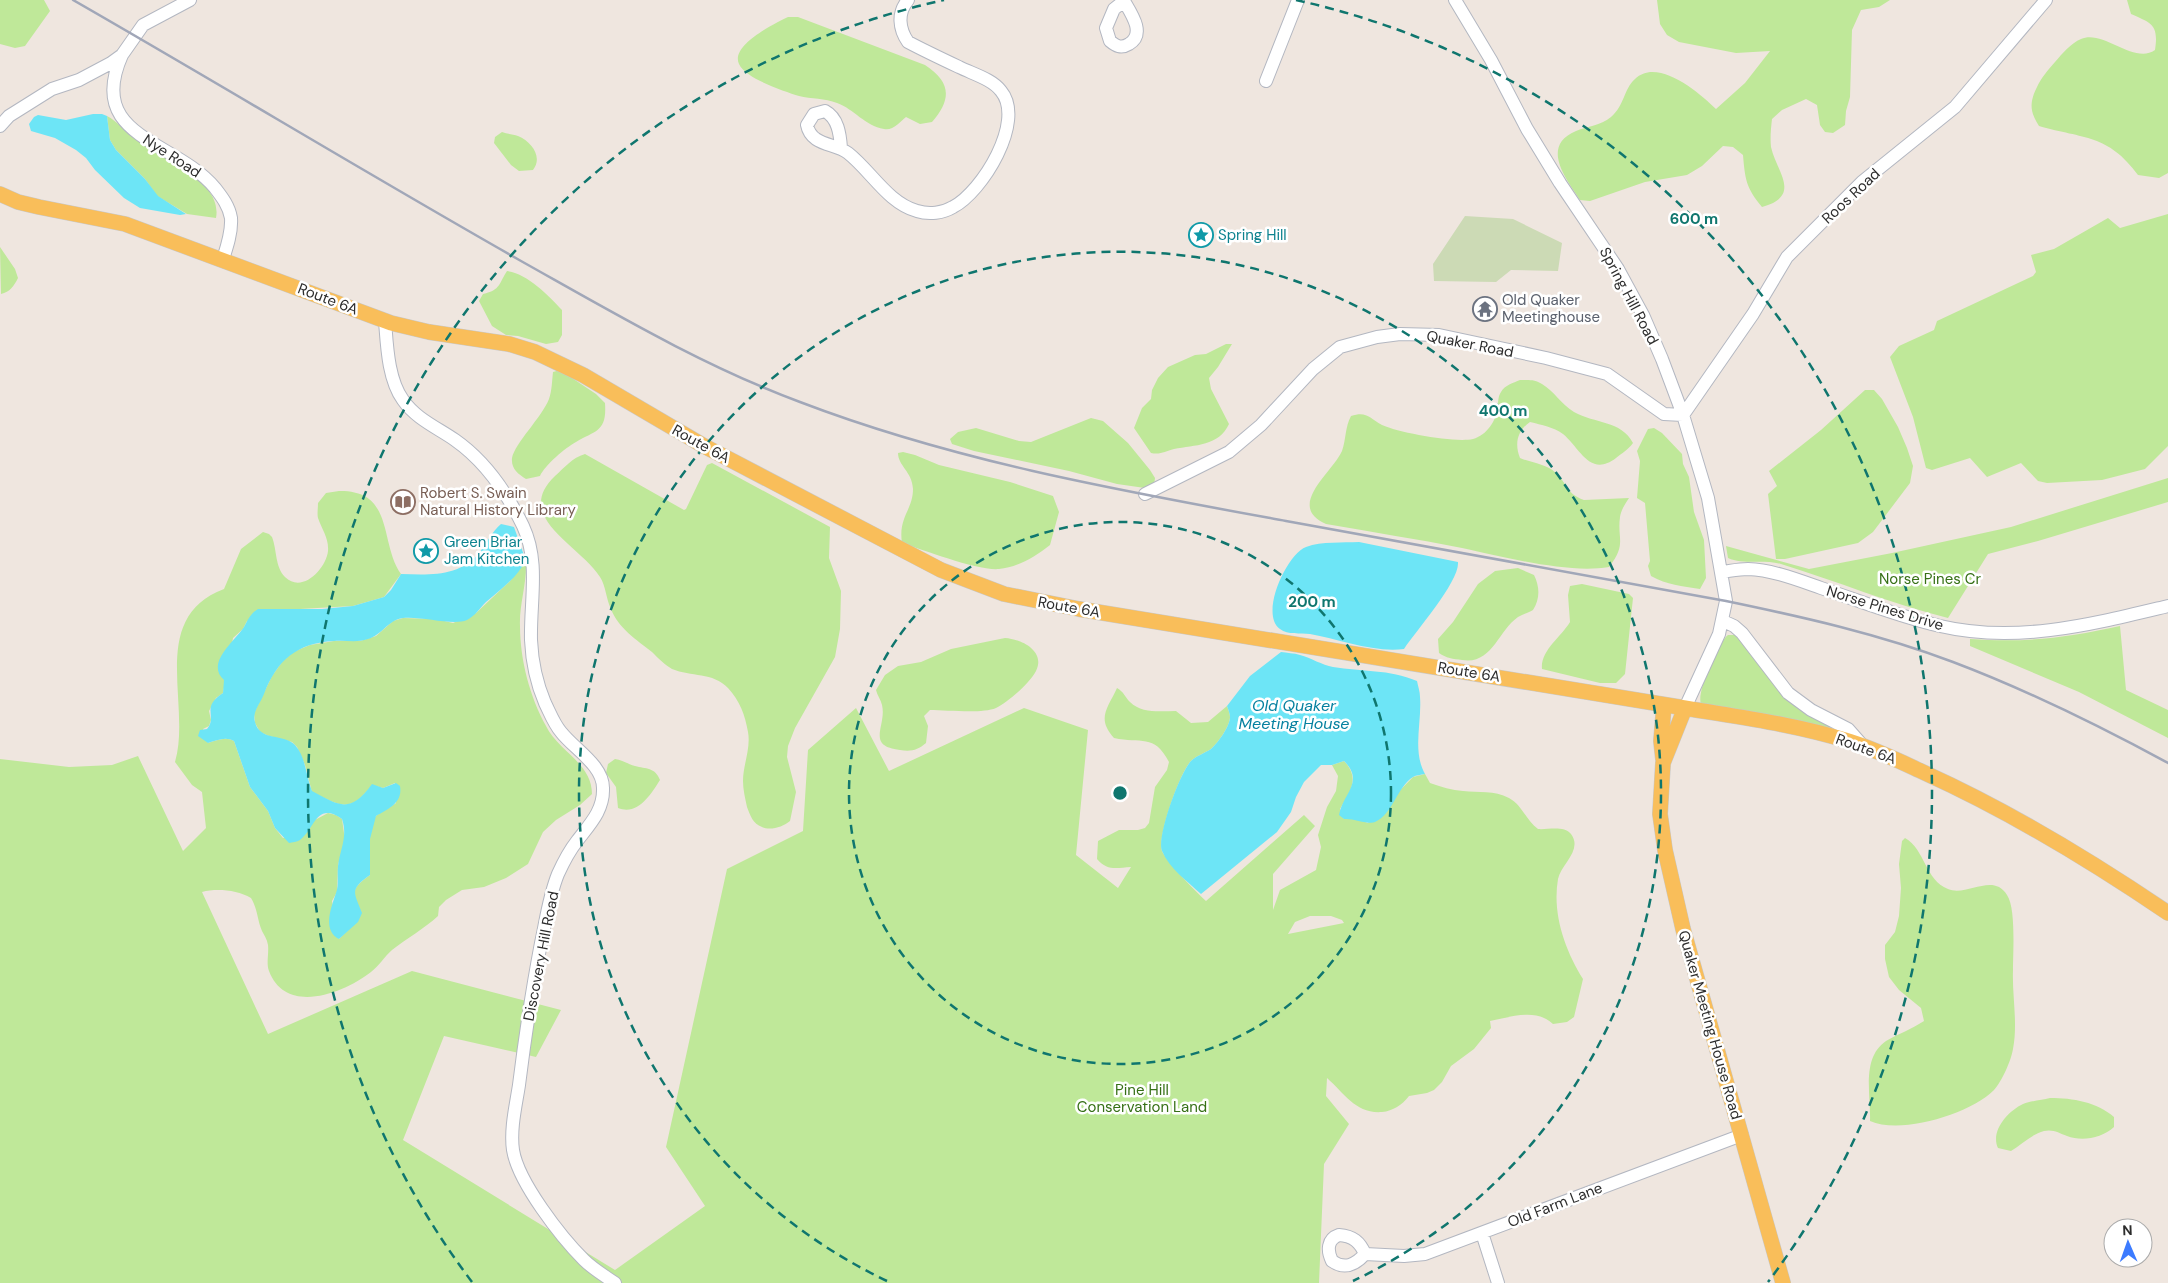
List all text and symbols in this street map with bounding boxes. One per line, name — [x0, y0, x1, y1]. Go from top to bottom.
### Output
street label: Nye Road — [139, 130, 205, 182]
street label: Roos Road — [1818, 164, 1884, 228]
text: 600 m — [1670, 209, 1718, 229]
place icon: Spring Hill — [1188, 222, 1214, 248]
place label: Spring Hill — [1218, 225, 1287, 245]
street label: Spring Hill Road — [1595, 244, 1663, 348]
street label: Route 6A — [295, 278, 361, 320]
place label: Old Quaker Meetinghouse — [1502, 290, 1600, 327]
temple icon: Old Quaker Meetinghouse — [1472, 296, 1498, 322]
street label: Quaker Road — [1425, 326, 1515, 362]
text: 400 m — [1479, 401, 1527, 421]
street label: Route 6A — [669, 420, 733, 468]
place label: Robert S. Swain Natural History Library — [420, 483, 576, 520]
library icon: Robert S. Swain Natural History Library — [390, 489, 416, 515]
place label: Green Briar Jam Kitchen — [444, 532, 529, 569]
place icon: Green Briar Jam Kitchen — [413, 538, 439, 564]
park label: Norse Pines Cr — [1879, 569, 1982, 589]
street label: Norse Pines Drive — [1824, 581, 1946, 635]
street label: Route 6A — [1036, 592, 1102, 622]
text: 200 m — [1288, 592, 1336, 612]
street label: Route 6A — [1436, 657, 1502, 687]
water label: Old Quaker Meeting House — [1239, 695, 1349, 734]
street label: Route 6A — [1833, 729, 1899, 769]
centre of rings — [1111, 784, 1129, 802]
street label: Discovery Hill Road — [519, 889, 563, 1023]
street label: Quaker Meeting House Road — [1673, 928, 1747, 1122]
park label: Pine Hill Conservation Land — [1077, 1080, 1207, 1117]
street label: Old Farm Lane — [1505, 1178, 1605, 1232]
north arrow — [2103, 1218, 2153, 1268]
text: N — [2122, 1221, 2133, 1239]

